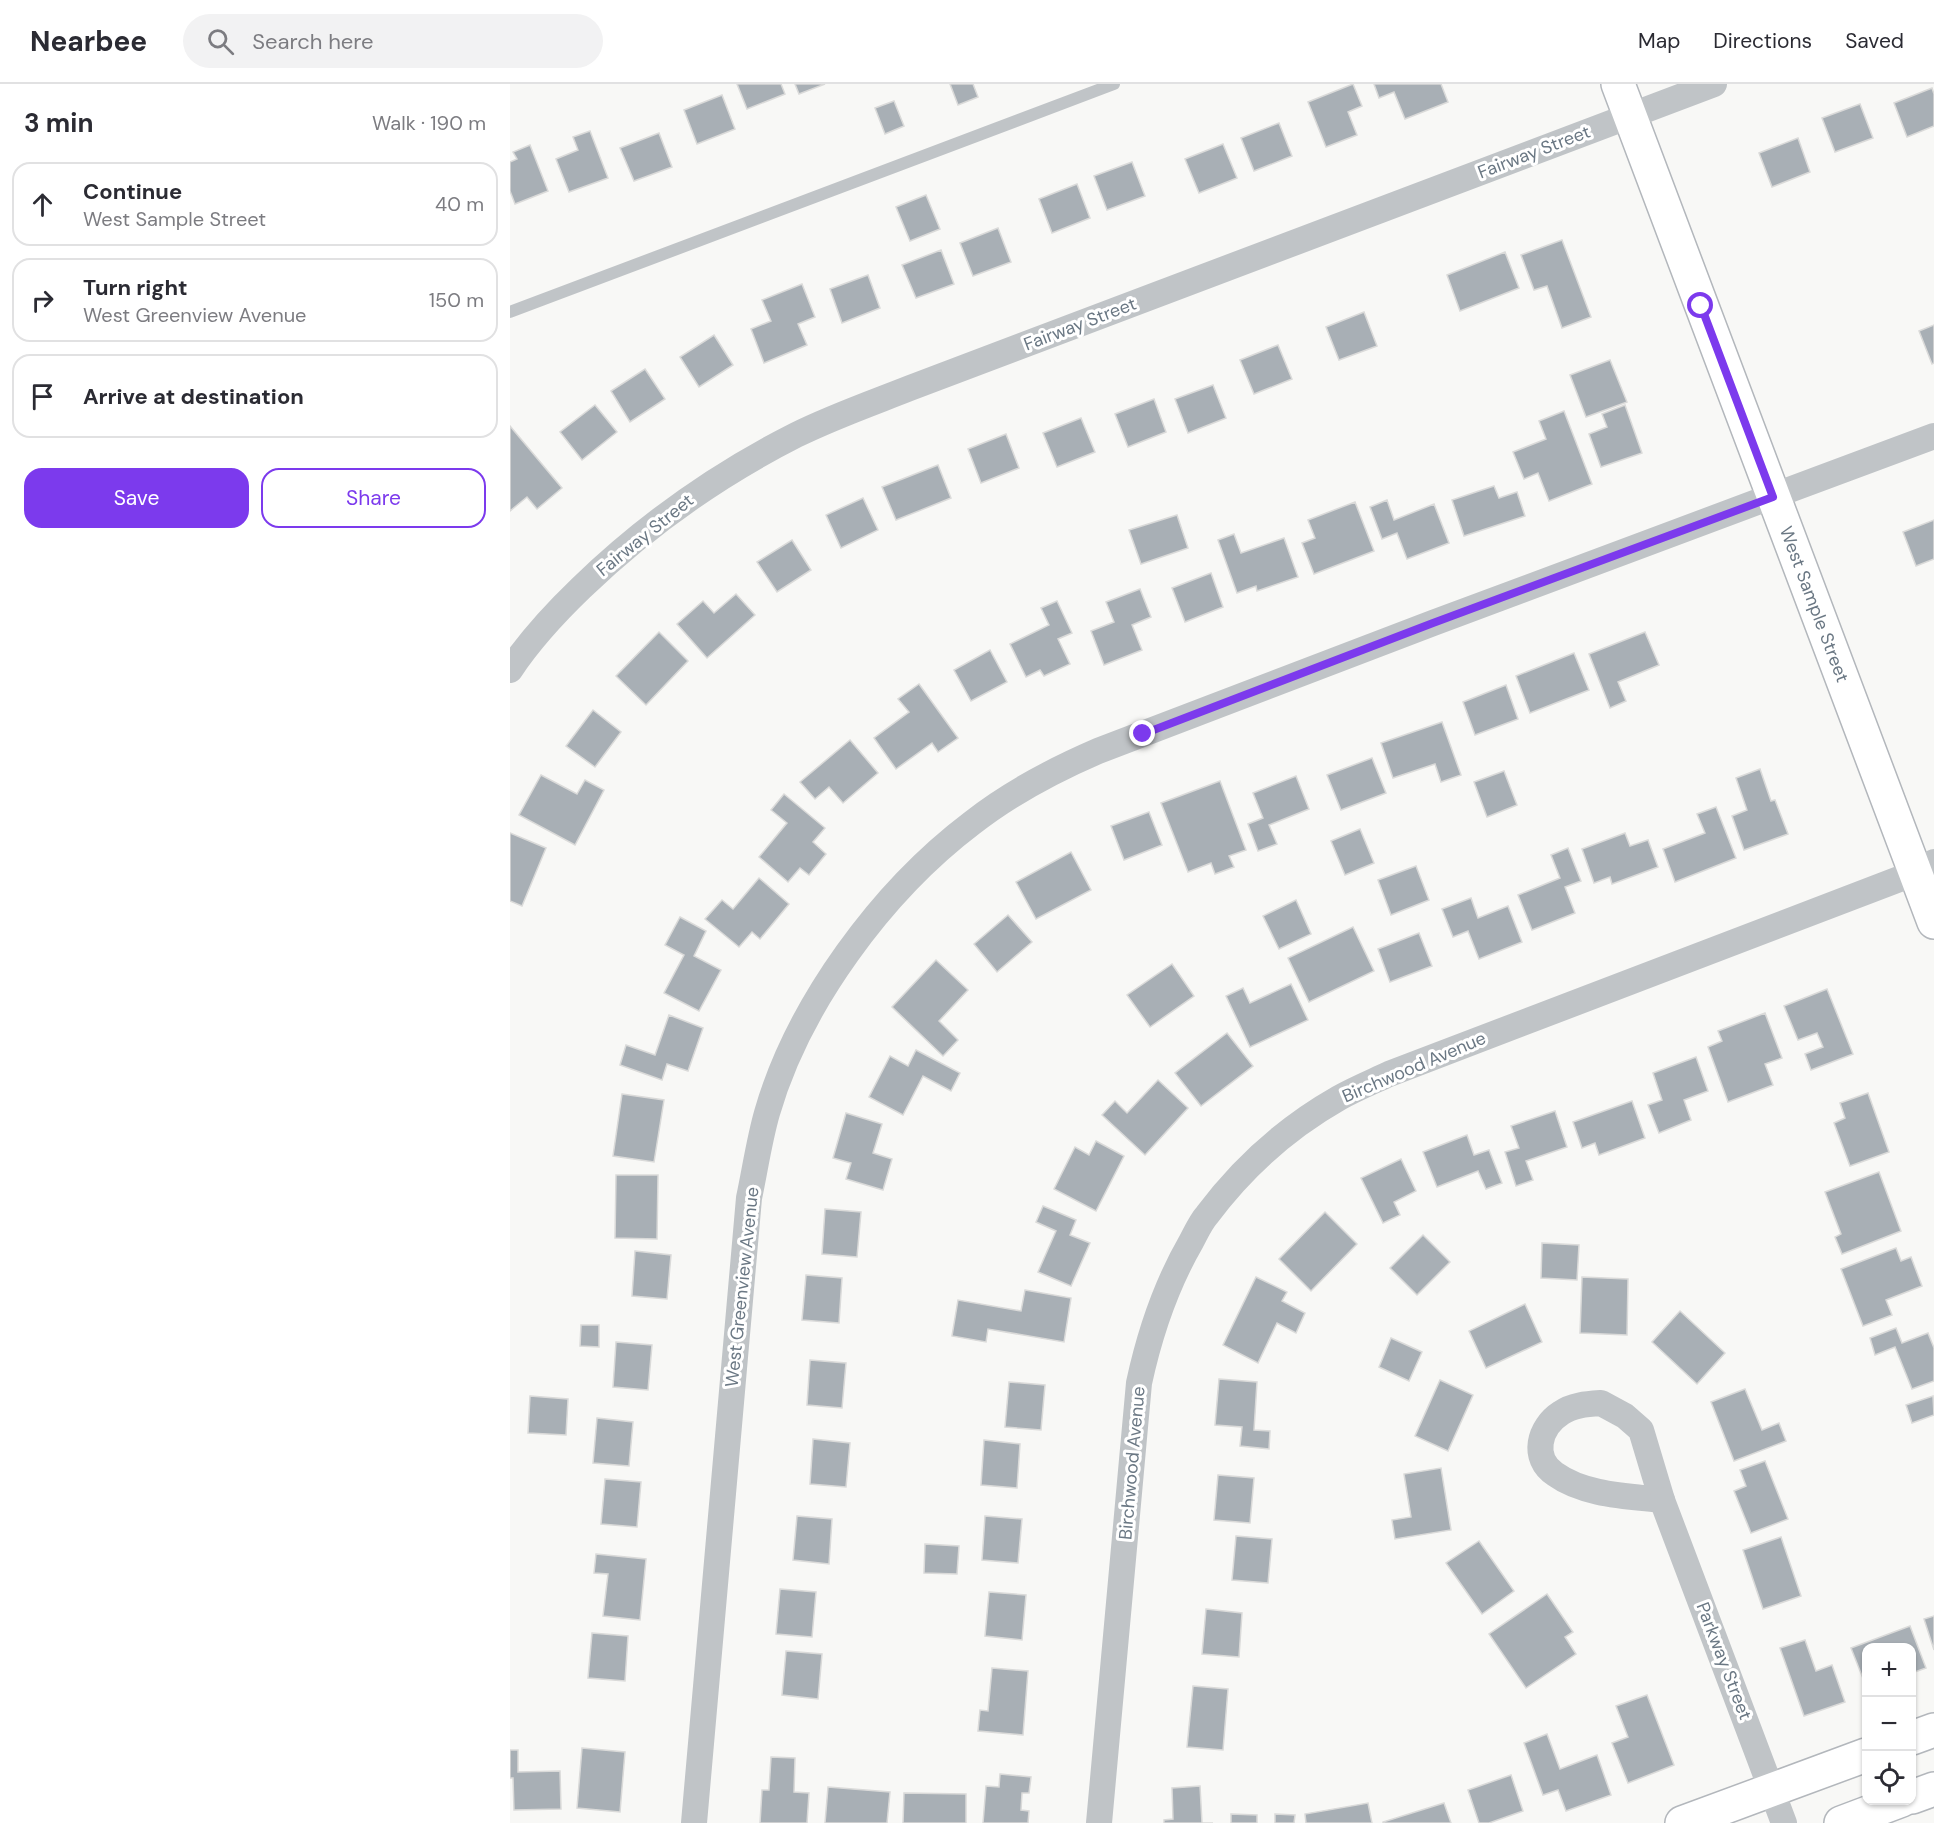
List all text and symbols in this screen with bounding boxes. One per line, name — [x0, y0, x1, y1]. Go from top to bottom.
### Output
search box — [183, 14, 603, 68]
text: Nearbee — [30, 23, 147, 60]
icon: search — [204, 25, 237, 58]
text: Search here — [252, 27, 374, 56]
text: Map — [1638, 27, 1680, 55]
text: Directions — [1713, 27, 1812, 55]
text: Saved — [1845, 27, 1904, 55]
text: 3 min — [24, 106, 93, 140]
text: Walk · 190 m — [372, 110, 486, 136]
street label: Fairway Street — [1474, 120, 1594, 184]
text: Continue — [83, 177, 182, 206]
icon: ahead — [26, 188, 59, 221]
text: 40 m — [435, 191, 484, 217]
text: West Sample Street — [83, 206, 266, 232]
text: Turn right — [83, 273, 188, 302]
icon: right — [26, 284, 59, 317]
text: 150 m — [429, 287, 484, 313]
street label: Fairway Street — [1020, 292, 1140, 356]
route start — [1687, 292, 1713, 318]
text: West Greenview Avenue — [83, 302, 306, 328]
icon: arrive — [26, 380, 59, 413]
text: Arrive at destination — [83, 382, 304, 411]
button: Save — [24, 468, 249, 528]
button: Share — [261, 468, 486, 528]
street label: Fairway Street — [591, 488, 699, 582]
street label: West Sample Street — [1774, 523, 1855, 686]
route end — [1129, 720, 1155, 746]
street label: Birchwood Avenue — [1338, 1026, 1490, 1108]
street label: West Greenview Avenue — [720, 1186, 764, 1388]
street label: Birchwood Avenue — [1113, 1385, 1151, 1541]
street label: Parkway Street — [1691, 1599, 1757, 1723]
map controls — [1862, 1643, 1916, 1805]
button: + — [1862, 1643, 1916, 1697]
button: − — [1862, 1697, 1916, 1751]
button: locate — [1862, 1751, 1916, 1805]

